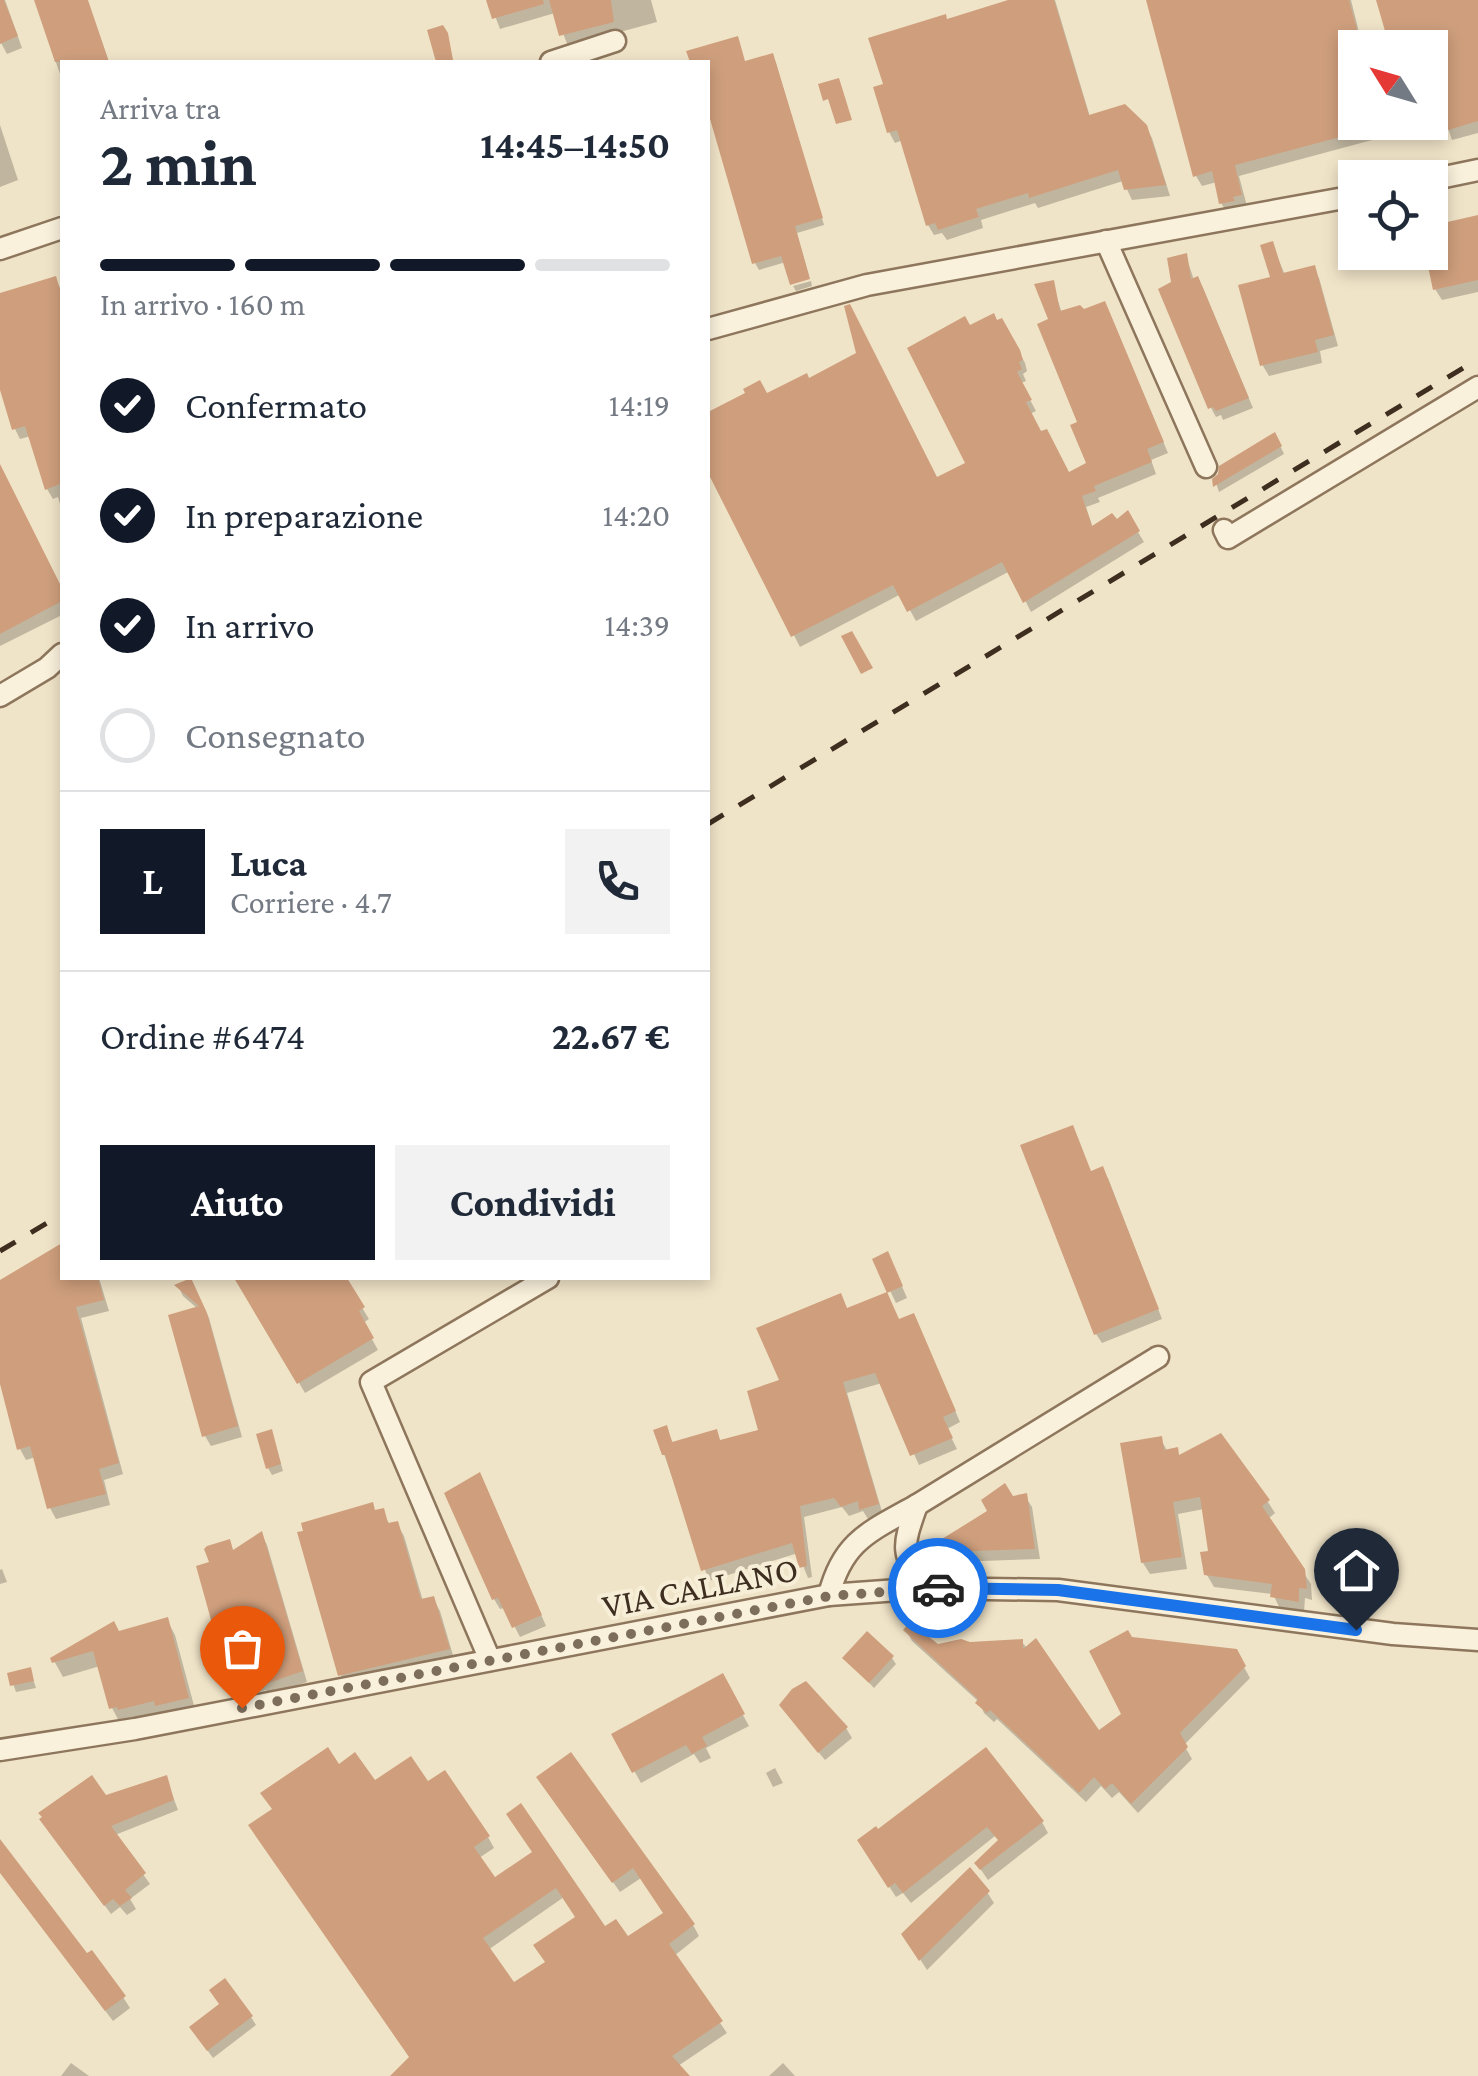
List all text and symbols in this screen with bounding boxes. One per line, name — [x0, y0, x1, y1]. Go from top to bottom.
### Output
north arrow — [1338, 30, 1448, 140]
map controls — [1338, 30, 1448, 270]
text: Arriva tra — [100, 90, 221, 126]
text: 14:45–14:50 — [480, 124, 670, 166]
text: 2 min — [100, 127, 257, 199]
button: locate — [1338, 160, 1448, 270]
text: In arrivo · 160 m — [100, 286, 306, 322]
icon: check — [100, 378, 155, 433]
text: Confermato — [185, 384, 367, 426]
text: 14:19 — [609, 387, 670, 423]
icon: check — [100, 488, 155, 543]
text: In preparazione — [185, 494, 423, 536]
text: 14:20 — [602, 497, 670, 533]
icon: check — [100, 598, 155, 653]
text: In arrivo — [185, 604, 315, 646]
text: 14:39 — [604, 607, 670, 643]
text: Consegnato — [185, 714, 366, 756]
button: phone — [565, 829, 670, 934]
text: Luca — [230, 842, 307, 884]
text: L — [142, 860, 163, 902]
text: Corriere · 4.7 — [230, 884, 392, 920]
text: Ordine #6474 — [100, 1015, 305, 1057]
text: 22.67 € — [552, 1015, 670, 1057]
button: Aiuto — [100, 1145, 375, 1260]
button: Condividi — [395, 1145, 670, 1260]
pin — [1314, 1528, 1399, 1631]
courier — [888, 1538, 988, 1638]
icon: home — [1329, 1543, 1384, 1598]
street label: VIA CALLANO — [599, 1549, 801, 1626]
icon: car — [911, 1561, 966, 1616]
pin — [200, 1606, 285, 1709]
icon: bag — [215, 1621, 270, 1676]

